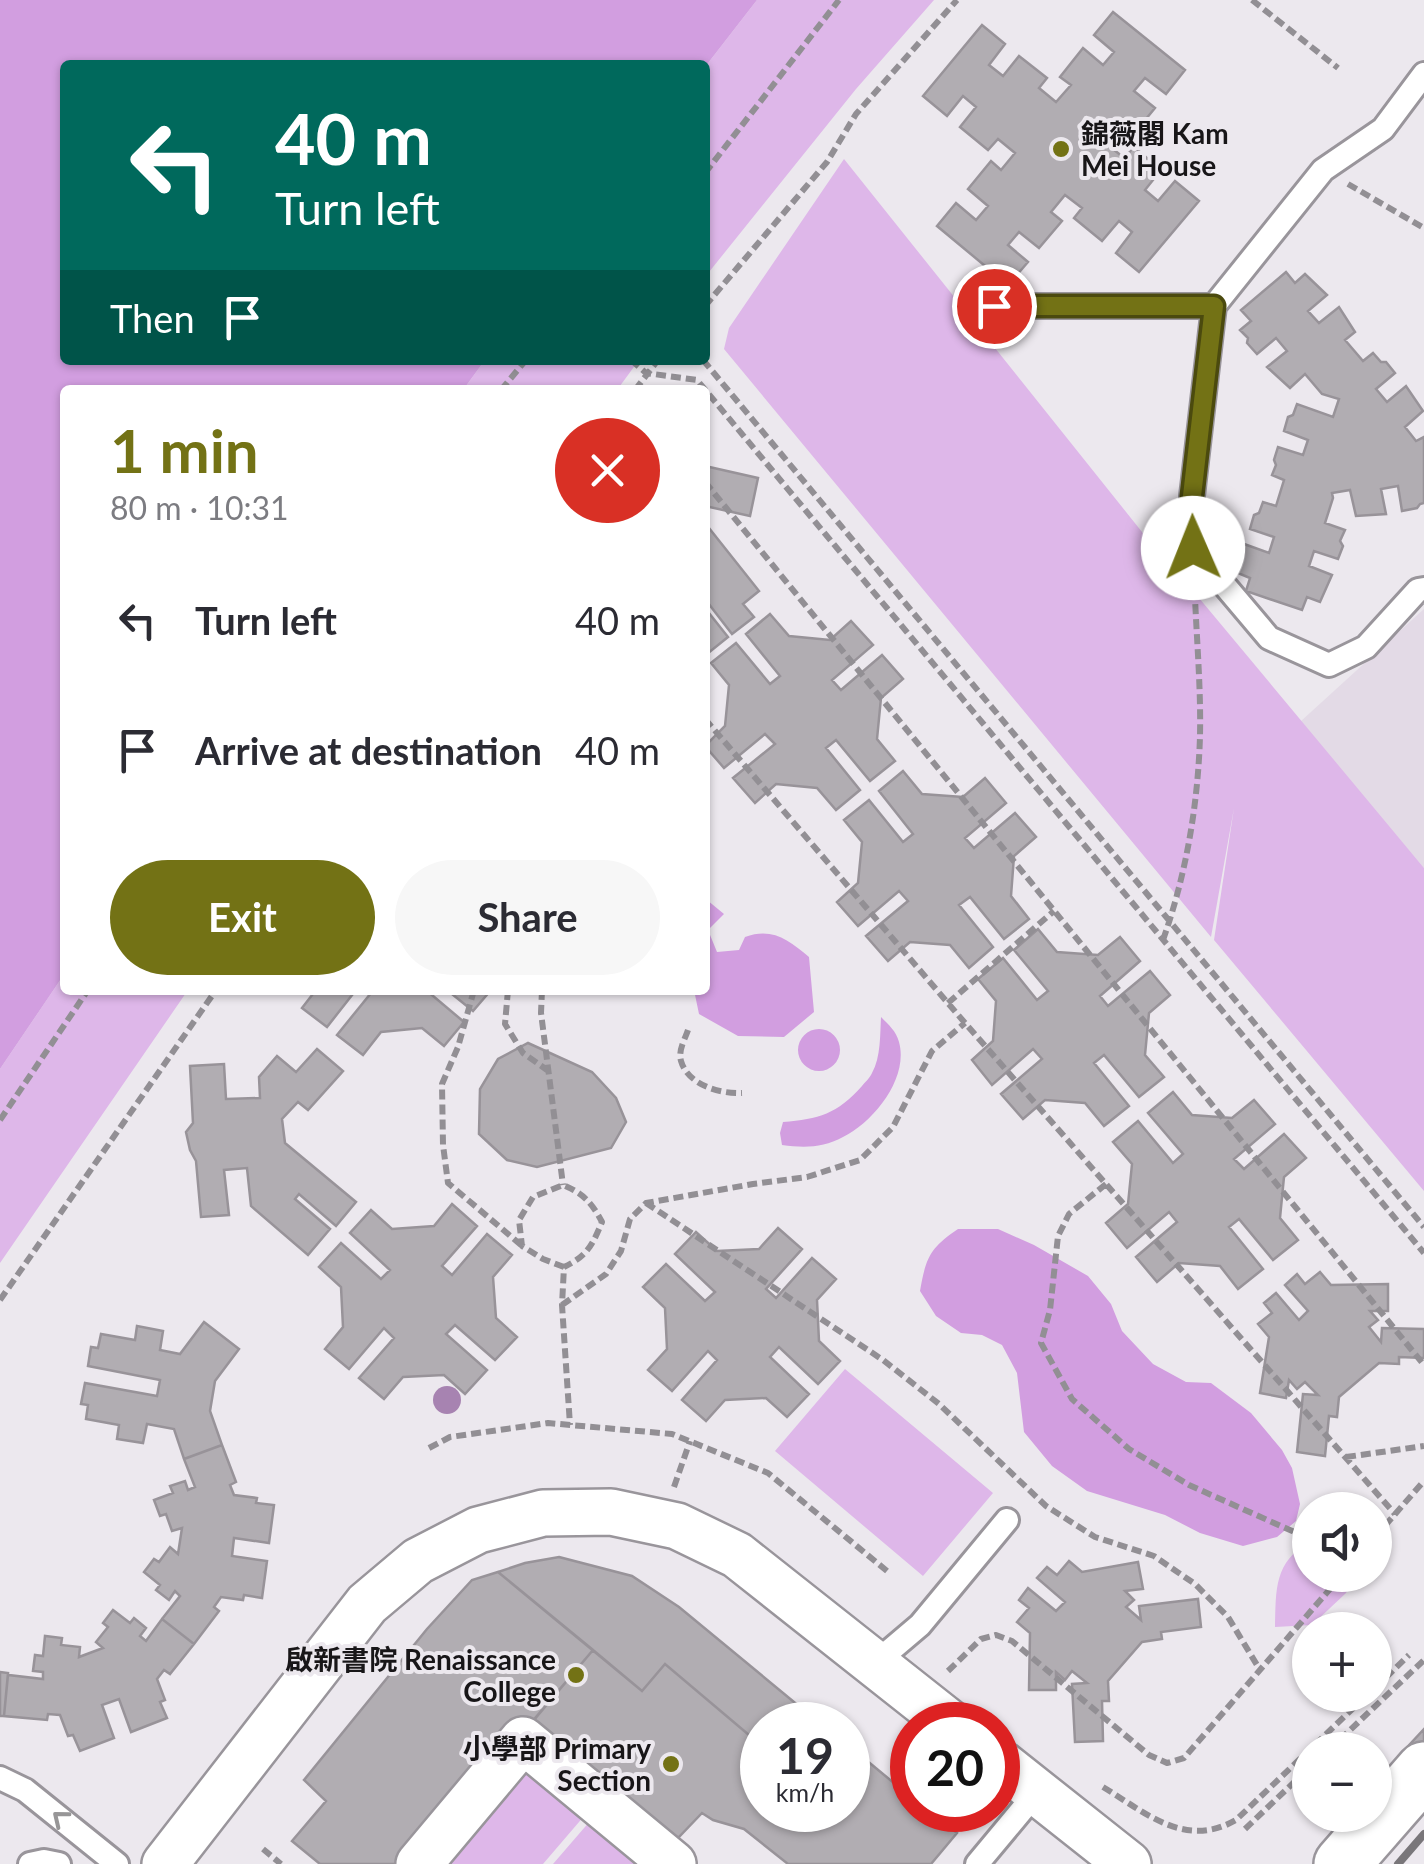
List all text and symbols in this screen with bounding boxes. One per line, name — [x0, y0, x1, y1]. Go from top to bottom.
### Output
text: 40 m — [275, 96, 432, 180]
icon: left — [110, 100, 240, 230]
place label: 錦薇閣 Kam Mei House — [1081, 116, 1229, 182]
marker: 錦薇閣 Kam Mei House — [1050, 138, 1072, 160]
text: Turn left — [275, 181, 440, 235]
pin — [952, 264, 1037, 349]
icon: arrive — [967, 279, 1022, 334]
icon: arrive — [215, 290, 270, 345]
text: Then — [110, 295, 195, 341]
text: 1 min — [110, 414, 259, 486]
button: close — [555, 418, 660, 523]
text: 80 m · 10:31 — [110, 488, 289, 527]
position arrow — [1141, 496, 1245, 600]
icon: left — [110, 593, 165, 648]
text: Turn left — [195, 597, 337, 643]
text: 40 m — [575, 597, 660, 643]
icon: arrive — [110, 723, 165, 778]
text: Arrive at destination — [195, 727, 542, 773]
text: 40 m — [575, 727, 660, 773]
button: Exit — [110, 860, 375, 975]
button: Share — [395, 860, 660, 975]
map controls — [1292, 1492, 1392, 1832]
button: sound — [1292, 1492, 1392, 1592]
button: + — [1292, 1612, 1392, 1712]
place label: 啟新書院 Renaissance College — [285, 1642, 556, 1708]
marker: 啟新書院 Renaissance College — [565, 1664, 587, 1686]
speed limit sign: 20 — [890, 1702, 1020, 1832]
text: 19 — [776, 1725, 834, 1785]
place label: 小學部 Primary Section — [463, 1731, 651, 1797]
button: − — [1292, 1732, 1392, 1832]
marker: 小學部 Primary Section — [660, 1753, 682, 1775]
text: km/h — [776, 1777, 834, 1807]
one-way arrow — [53, 1812, 71, 1830]

